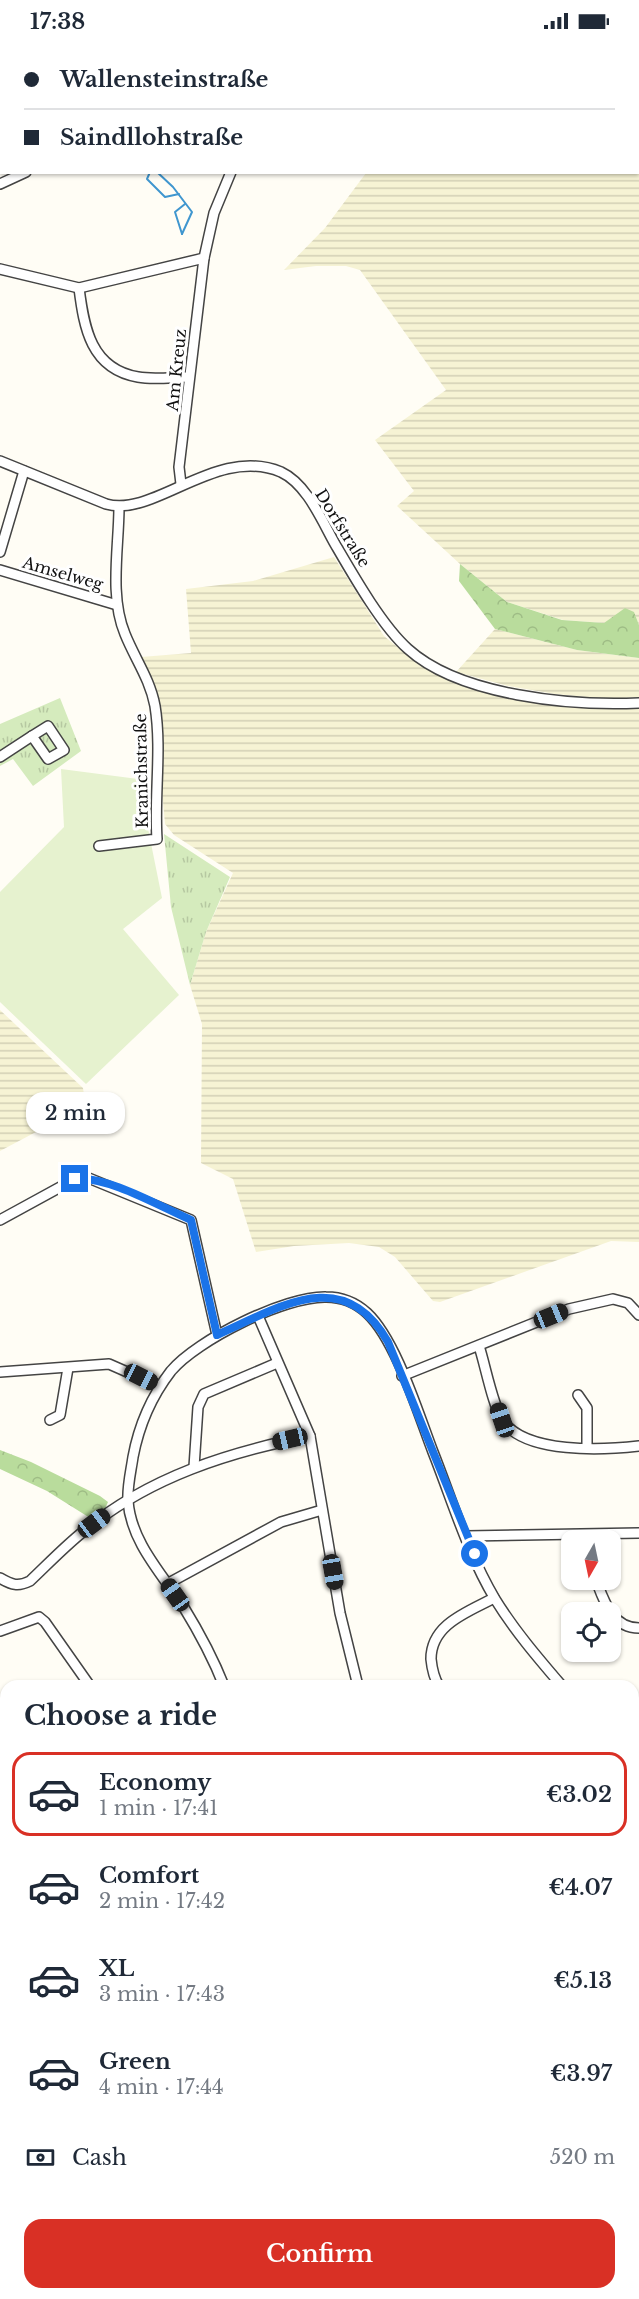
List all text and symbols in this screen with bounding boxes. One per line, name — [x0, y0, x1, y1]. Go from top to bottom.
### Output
text: 17:38 — [30, 8, 85, 35]
text: Wallensteinstraße — [60, 66, 268, 93]
text: Saindllohstraße — [60, 124, 243, 151]
street label: Am Kreuz — [162, 328, 190, 413]
street label: Dorfstraße — [311, 485, 375, 571]
street label: Amselweg — [19, 552, 106, 594]
street label: Kranichstraße — [130, 713, 152, 829]
callout: 2 min — [26, 1092, 124, 1134]
text: 2 min — [45, 1101, 106, 1125]
route end — [61, 1165, 88, 1192]
car — [531, 1301, 571, 1331]
car — [121, 1361, 161, 1393]
car — [488, 1400, 516, 1440]
car — [270, 1426, 310, 1452]
car — [74, 1505, 114, 1541]
north arrow — [561, 1530, 621, 1590]
map controls — [561, 1530, 621, 1662]
route start — [461, 1540, 488, 1567]
car — [321, 1553, 345, 1591]
car — [157, 1575, 193, 1615]
button: locate — [561, 1602, 621, 1662]
text: Choose a ride — [24, 1699, 217, 1732]
icon: car — [27, 1767, 81, 1821]
text: Economy — [99, 1769, 211, 1796]
text: €3.02 — [546, 1781, 612, 1808]
text: 1 min · 17:41 — [99, 1796, 218, 1820]
icon: car — [27, 1860, 81, 1914]
text: Comfort — [99, 1862, 199, 1889]
text: €4.07 — [549, 1874, 612, 1901]
text: 2 min · 17:42 — [99, 1889, 225, 1913]
icon: car — [27, 1953, 81, 2007]
text: XL — [99, 1955, 134, 1982]
text: €5.13 — [553, 1967, 612, 1994]
text: 3 min · 17:43 — [99, 1982, 225, 2006]
icon: car — [27, 2046, 81, 2100]
text: Green — [99, 2048, 171, 2075]
text: €3.97 — [550, 2060, 612, 2087]
text: 4 min · 17:44 — [99, 2075, 224, 2099]
icon: cash — [24, 2141, 57, 2174]
text: Cash — [72, 2144, 127, 2171]
text: 520 m — [550, 2145, 615, 2169]
button: Confirm — [24, 2219, 615, 2288]

